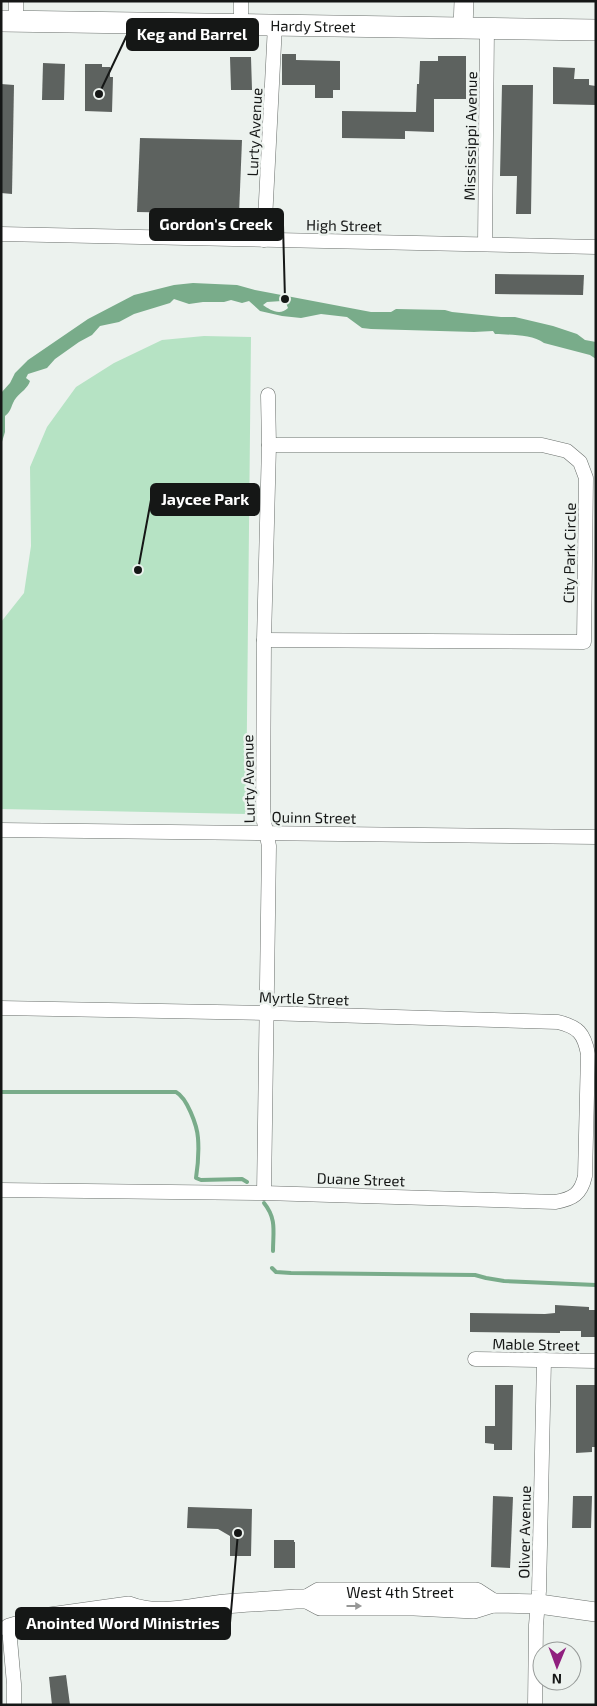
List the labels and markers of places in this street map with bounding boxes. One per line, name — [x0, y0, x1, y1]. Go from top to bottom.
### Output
callout: Keg and Barrel — [127, 19, 258, 50]
callout: Gordon's Creek — [150, 209, 283, 240]
callout: Jaycee Park — [151, 484, 259, 515]
callout: Anointed Word Ministries — [16, 1608, 230, 1639]

